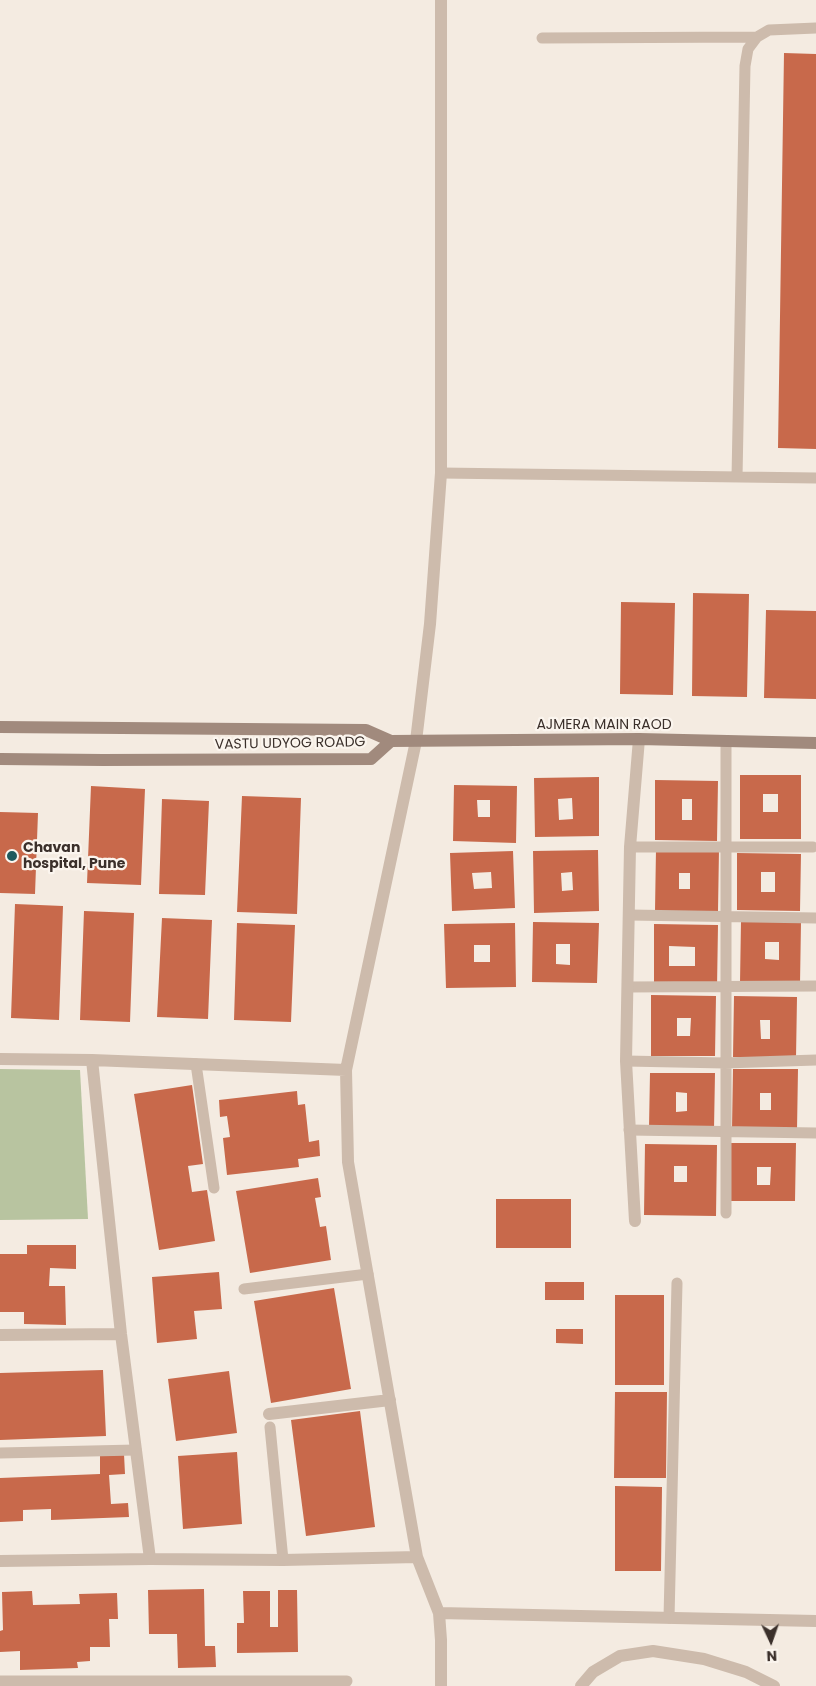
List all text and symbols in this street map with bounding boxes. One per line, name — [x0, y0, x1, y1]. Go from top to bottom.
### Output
street label: AJMERA MAIN RAOD — [536, 717, 672, 733]
street label: VASTU UDYOG ROADG — [214, 734, 366, 754]
place label: Chavan hospital, Pune — [23, 840, 125, 872]
marker: Chavan hospital, Pune — [5, 849, 19, 863]
north arrow — [746, 1616, 796, 1666]
text: N — [766, 1646, 778, 1666]

